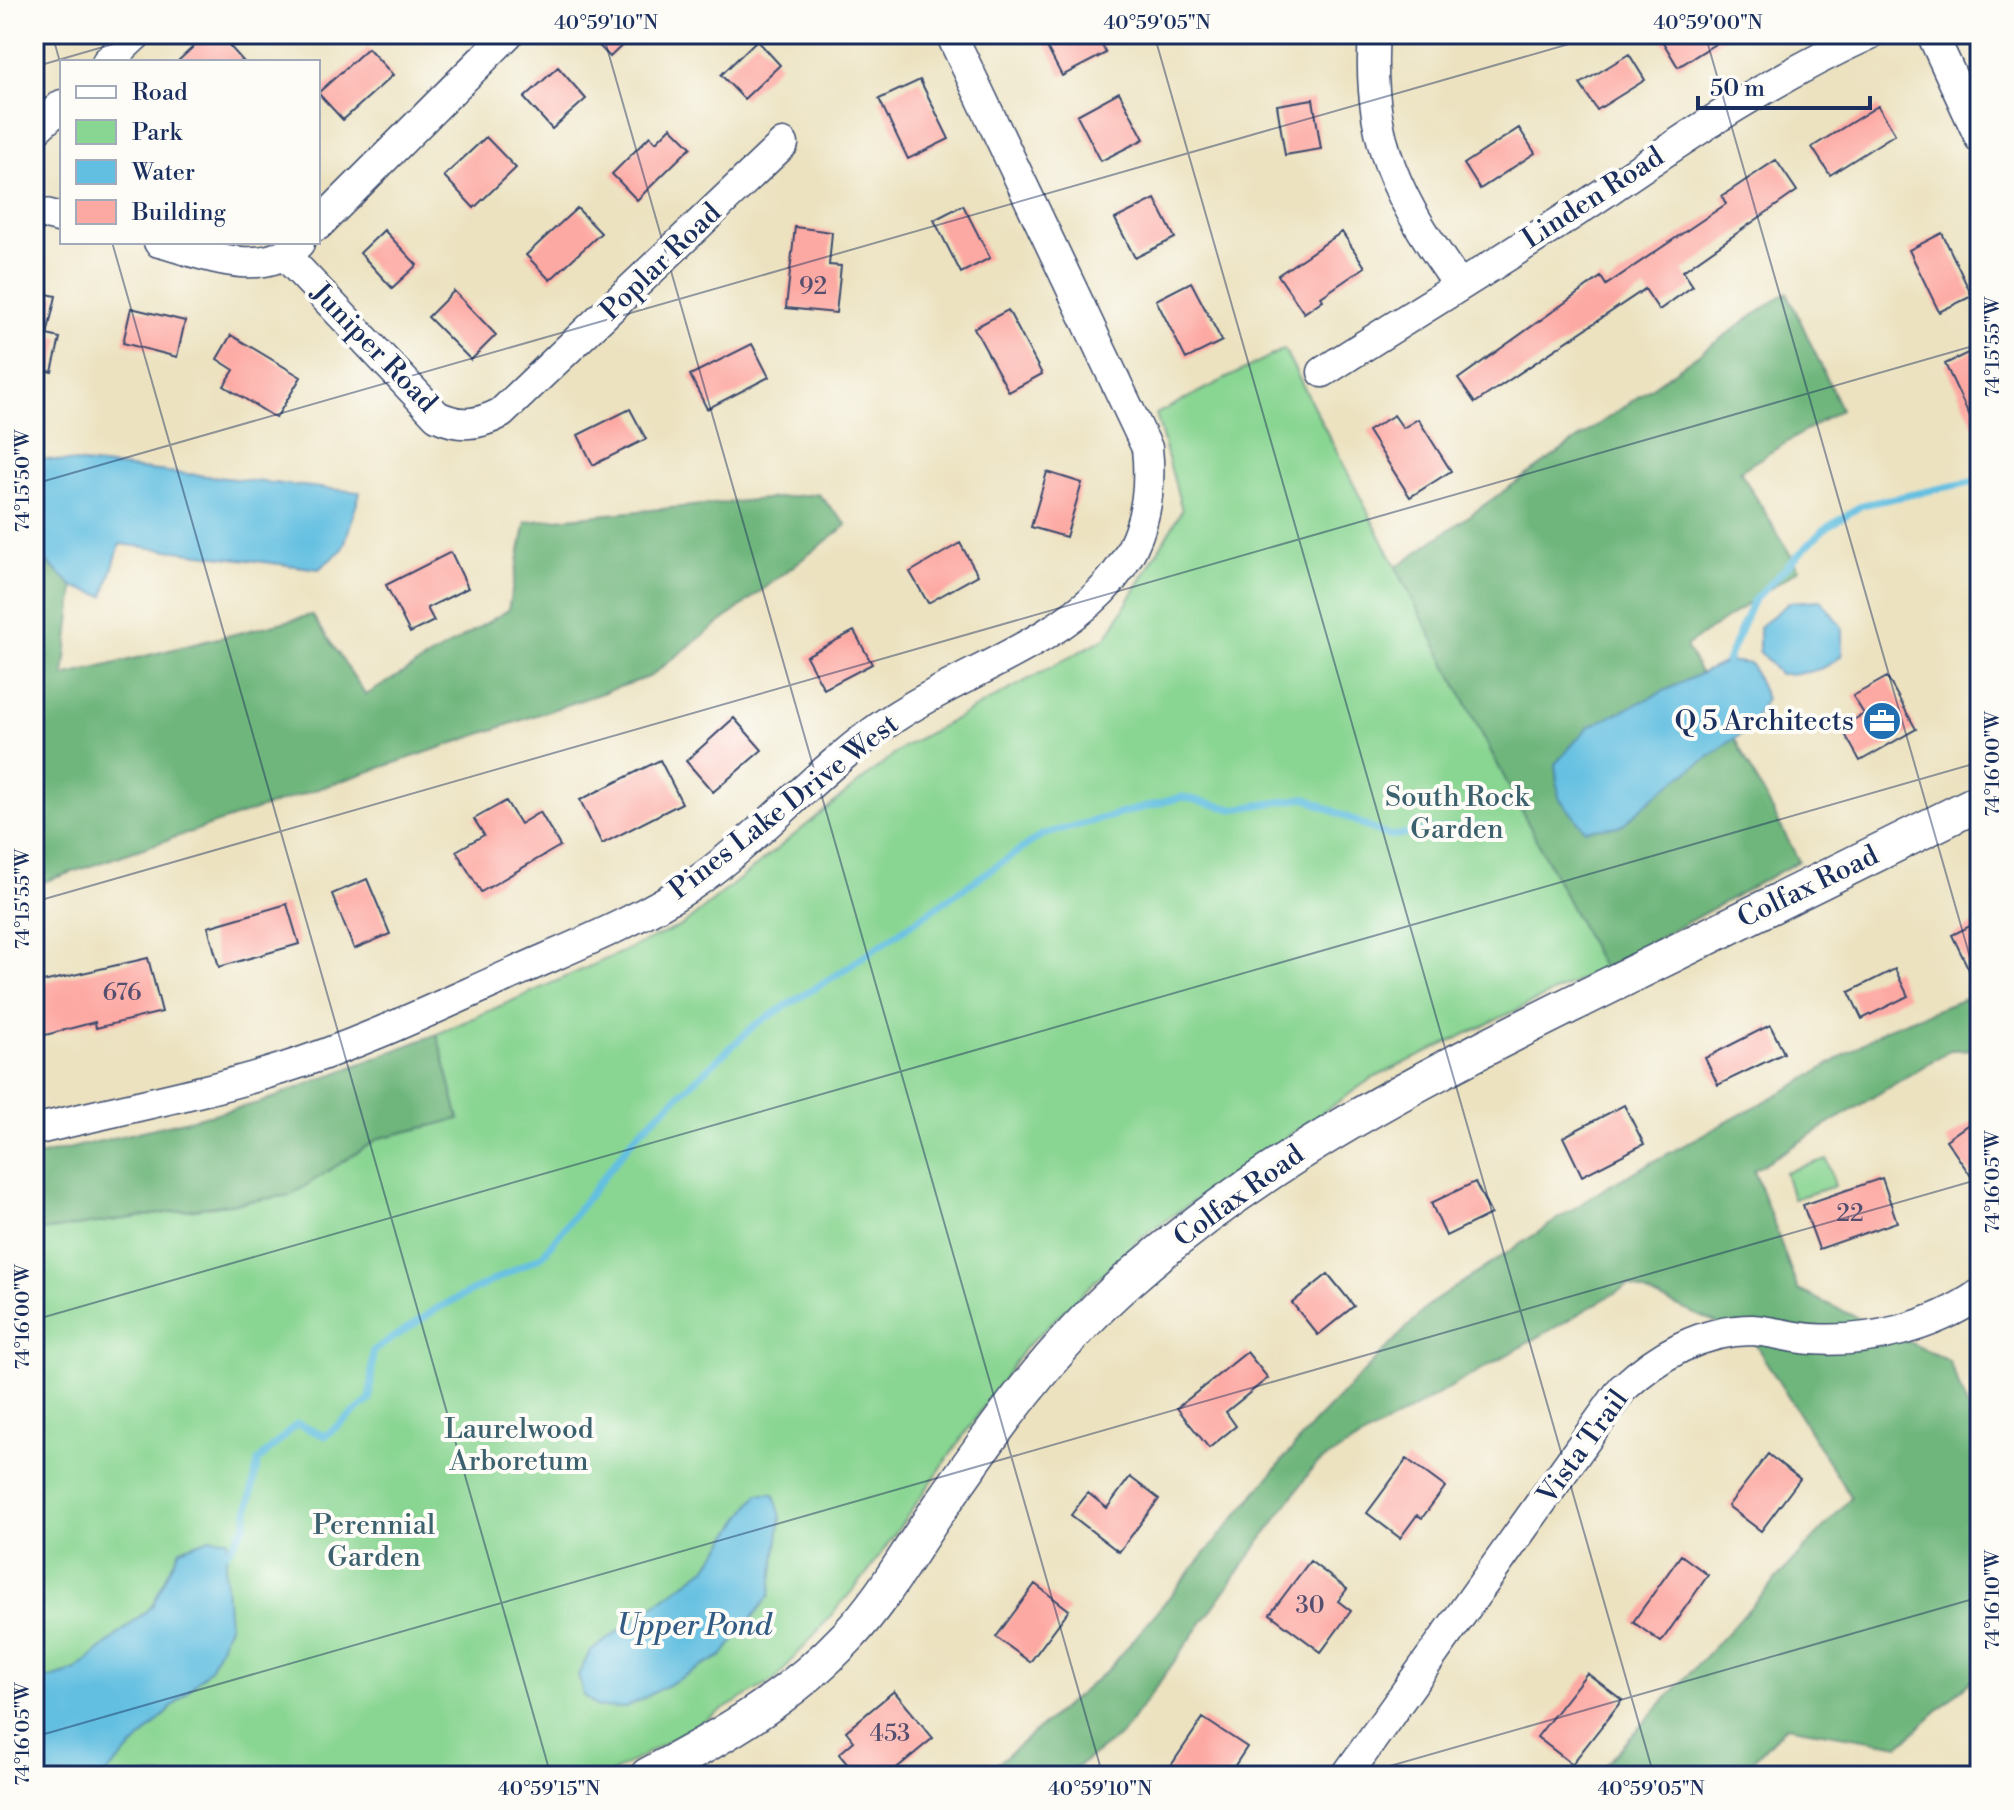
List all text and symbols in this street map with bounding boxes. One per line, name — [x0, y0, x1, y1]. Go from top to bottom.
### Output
text: 40°59'10"N — [554, 11, 658, 36]
text: 40°59'05"N — [1103, 11, 1211, 36]
text: 40°59'00"N — [1653, 11, 1763, 36]
legend — [60, 60, 320, 244]
scale bar — [1698, 60, 1870, 110]
text: 50 m — [1710, 74, 1765, 104]
text: Road — [132, 78, 188, 108]
text: Park — [132, 118, 183, 148]
street label: Linden Road — [1516, 139, 1670, 257]
text: Water — [131, 158, 195, 188]
street label: Poplar Road — [593, 196, 729, 328]
text: Building — [131, 198, 226, 228]
house number: 92 — [799, 272, 827, 302]
street label: Juniper Road — [303, 275, 445, 420]
text: 74°15'55"W — [1981, 296, 2006, 397]
text: 74°15'50"W — [11, 429, 36, 532]
office icon: Q 5 Architects — [1861, 700, 1903, 742]
place label: Q 5 Architects — [1675, 704, 1854, 739]
street label: Pines Lake Drive West — [662, 707, 906, 907]
text: 74°16'00"W — [1981, 711, 2006, 817]
park label: South Rock Garden — [1385, 780, 1530, 847]
street label: Colfax Road — [1732, 838, 1884, 936]
text: 74°15'55"W — [11, 848, 36, 949]
house number: 676 — [102, 978, 142, 1008]
text: 74°16'05"W — [1981, 1130, 2006, 1233]
street label: Colfax Road — [1167, 1137, 1311, 1255]
house number: 22 — [1836, 1199, 1864, 1229]
text: 74°16'00"W — [11, 1264, 36, 1370]
street label: Vista Trail — [1529, 1383, 1636, 1512]
park label: Laurelwood Arboretum — [444, 1412, 594, 1479]
park label: Perennial Garden — [313, 1508, 435, 1575]
text: 74°16'10"W — [1981, 1549, 2006, 1650]
house number: 30 — [1295, 1591, 1325, 1621]
water label: Upper Pond — [616, 1607, 773, 1645]
text: 74°16'05"W — [11, 1682, 36, 1785]
house number: 453 — [870, 1719, 910, 1749]
text: 40°59'15"N — [498, 1777, 600, 1802]
text: 40°59'10"N — [1048, 1777, 1152, 1802]
text: 40°59'05"N — [1597, 1777, 1705, 1802]

